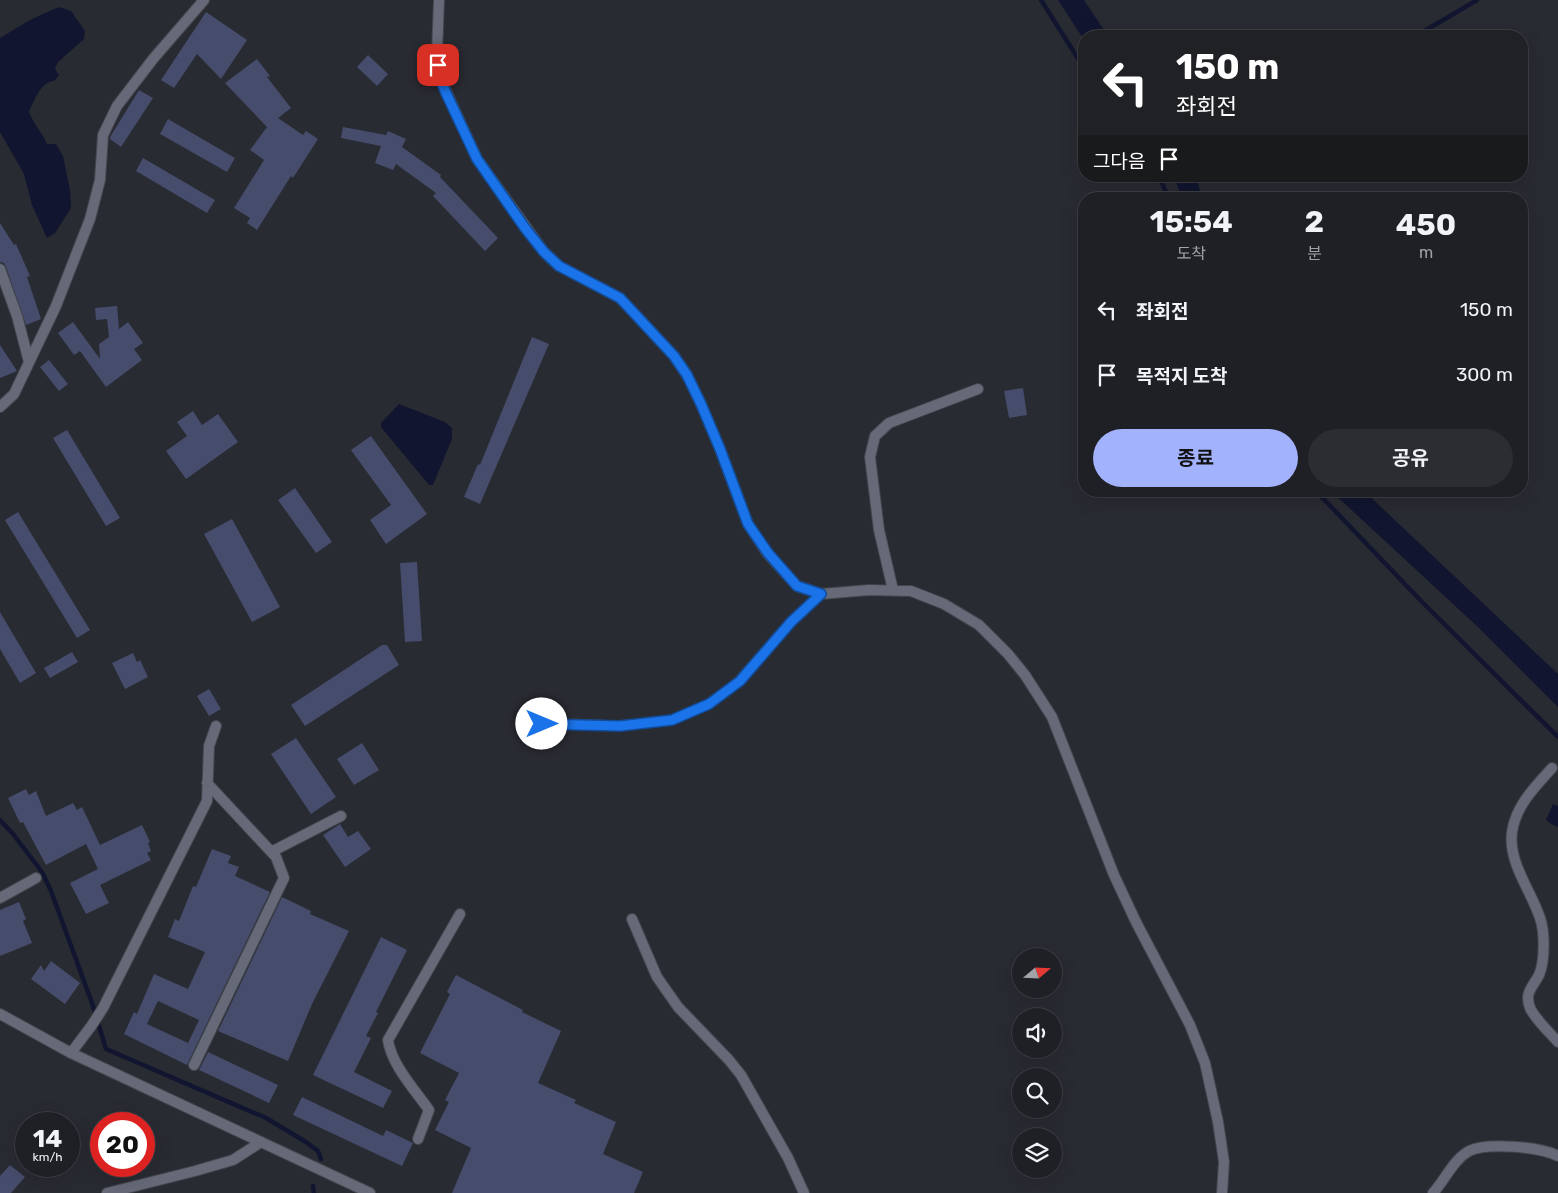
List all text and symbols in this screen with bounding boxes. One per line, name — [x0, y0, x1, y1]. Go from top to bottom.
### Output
pin — [417, 44, 459, 86]
text: 150 m — [1176, 46, 1279, 88]
icon: left — [1093, 50, 1158, 115]
icon: arrive — [424, 51, 452, 79]
text: 좌회전 — [1176, 93, 1237, 120]
icon: arrive — [1155, 145, 1183, 173]
text: 그다음 — [1093, 150, 1145, 173]
text: 15:54 — [1150, 204, 1233, 240]
text: 2 — [1305, 204, 1324, 240]
text: 450 — [1396, 207, 1456, 243]
text: m — [1419, 243, 1433, 262]
text: 도착 — [1177, 244, 1206, 263]
text: 분 — [1307, 244, 1322, 263]
icon: left — [1093, 296, 1121, 324]
text: 150 m — [1460, 298, 1513, 321]
text: 좌회전 — [1136, 300, 1188, 323]
icon: arrive — [1093, 361, 1121, 389]
text: 300 m — [1456, 363, 1513, 386]
text: 목적지 도착 — [1136, 365, 1227, 388]
button: 종료 — [1093, 429, 1298, 487]
button: 공유 — [1308, 429, 1513, 487]
position arrow — [515, 697, 567, 749]
north arrow — [1012, 948, 1062, 998]
map controls — [1012, 948, 1062, 1178]
button: sound — [1012, 1008, 1062, 1058]
button: search — [1012, 1068, 1062, 1118]
speed limit sign: 20 — [90, 1112, 155, 1177]
text: 14 — [33, 1124, 62, 1153]
button: layers — [1012, 1128, 1062, 1178]
text: km/h — [33, 1150, 62, 1164]

